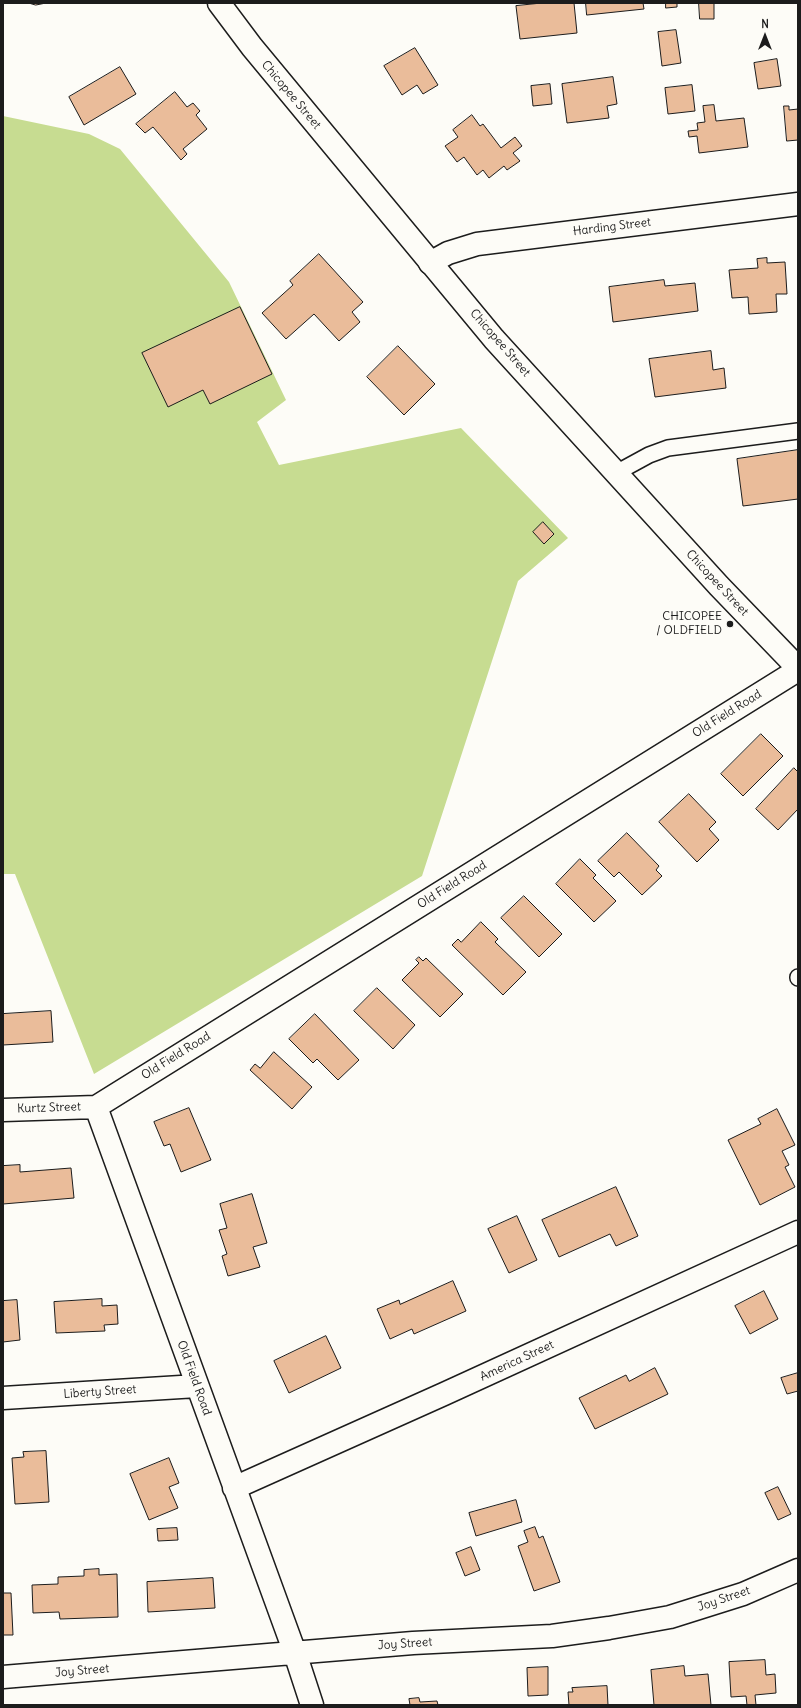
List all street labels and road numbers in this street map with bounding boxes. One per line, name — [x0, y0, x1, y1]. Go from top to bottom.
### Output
street label: Chicopee Street — [258, 58, 324, 132]
street label: Harding Street — [572, 215, 652, 239]
street label: Chicopee Street — [467, 306, 533, 380]
street label: Chicopee Street — [683, 547, 751, 619]
street label: Old Field Road — [690, 687, 764, 741]
street label: Old Field Road — [415, 858, 489, 912]
street label: Old Field Road — [139, 1029, 213, 1083]
street label: Kurtz Street — [17, 1100, 81, 1116]
street label: America Street — [478, 1338, 556, 1384]
street label: Old Field Road — [174, 1339, 214, 1417]
street label: Liberty Street — [63, 1382, 137, 1402]
street label: Joy Street — [696, 1583, 752, 1615]
street label: Joy Street — [377, 1635, 433, 1653]
street label: Joy Street — [54, 1661, 110, 1681]

